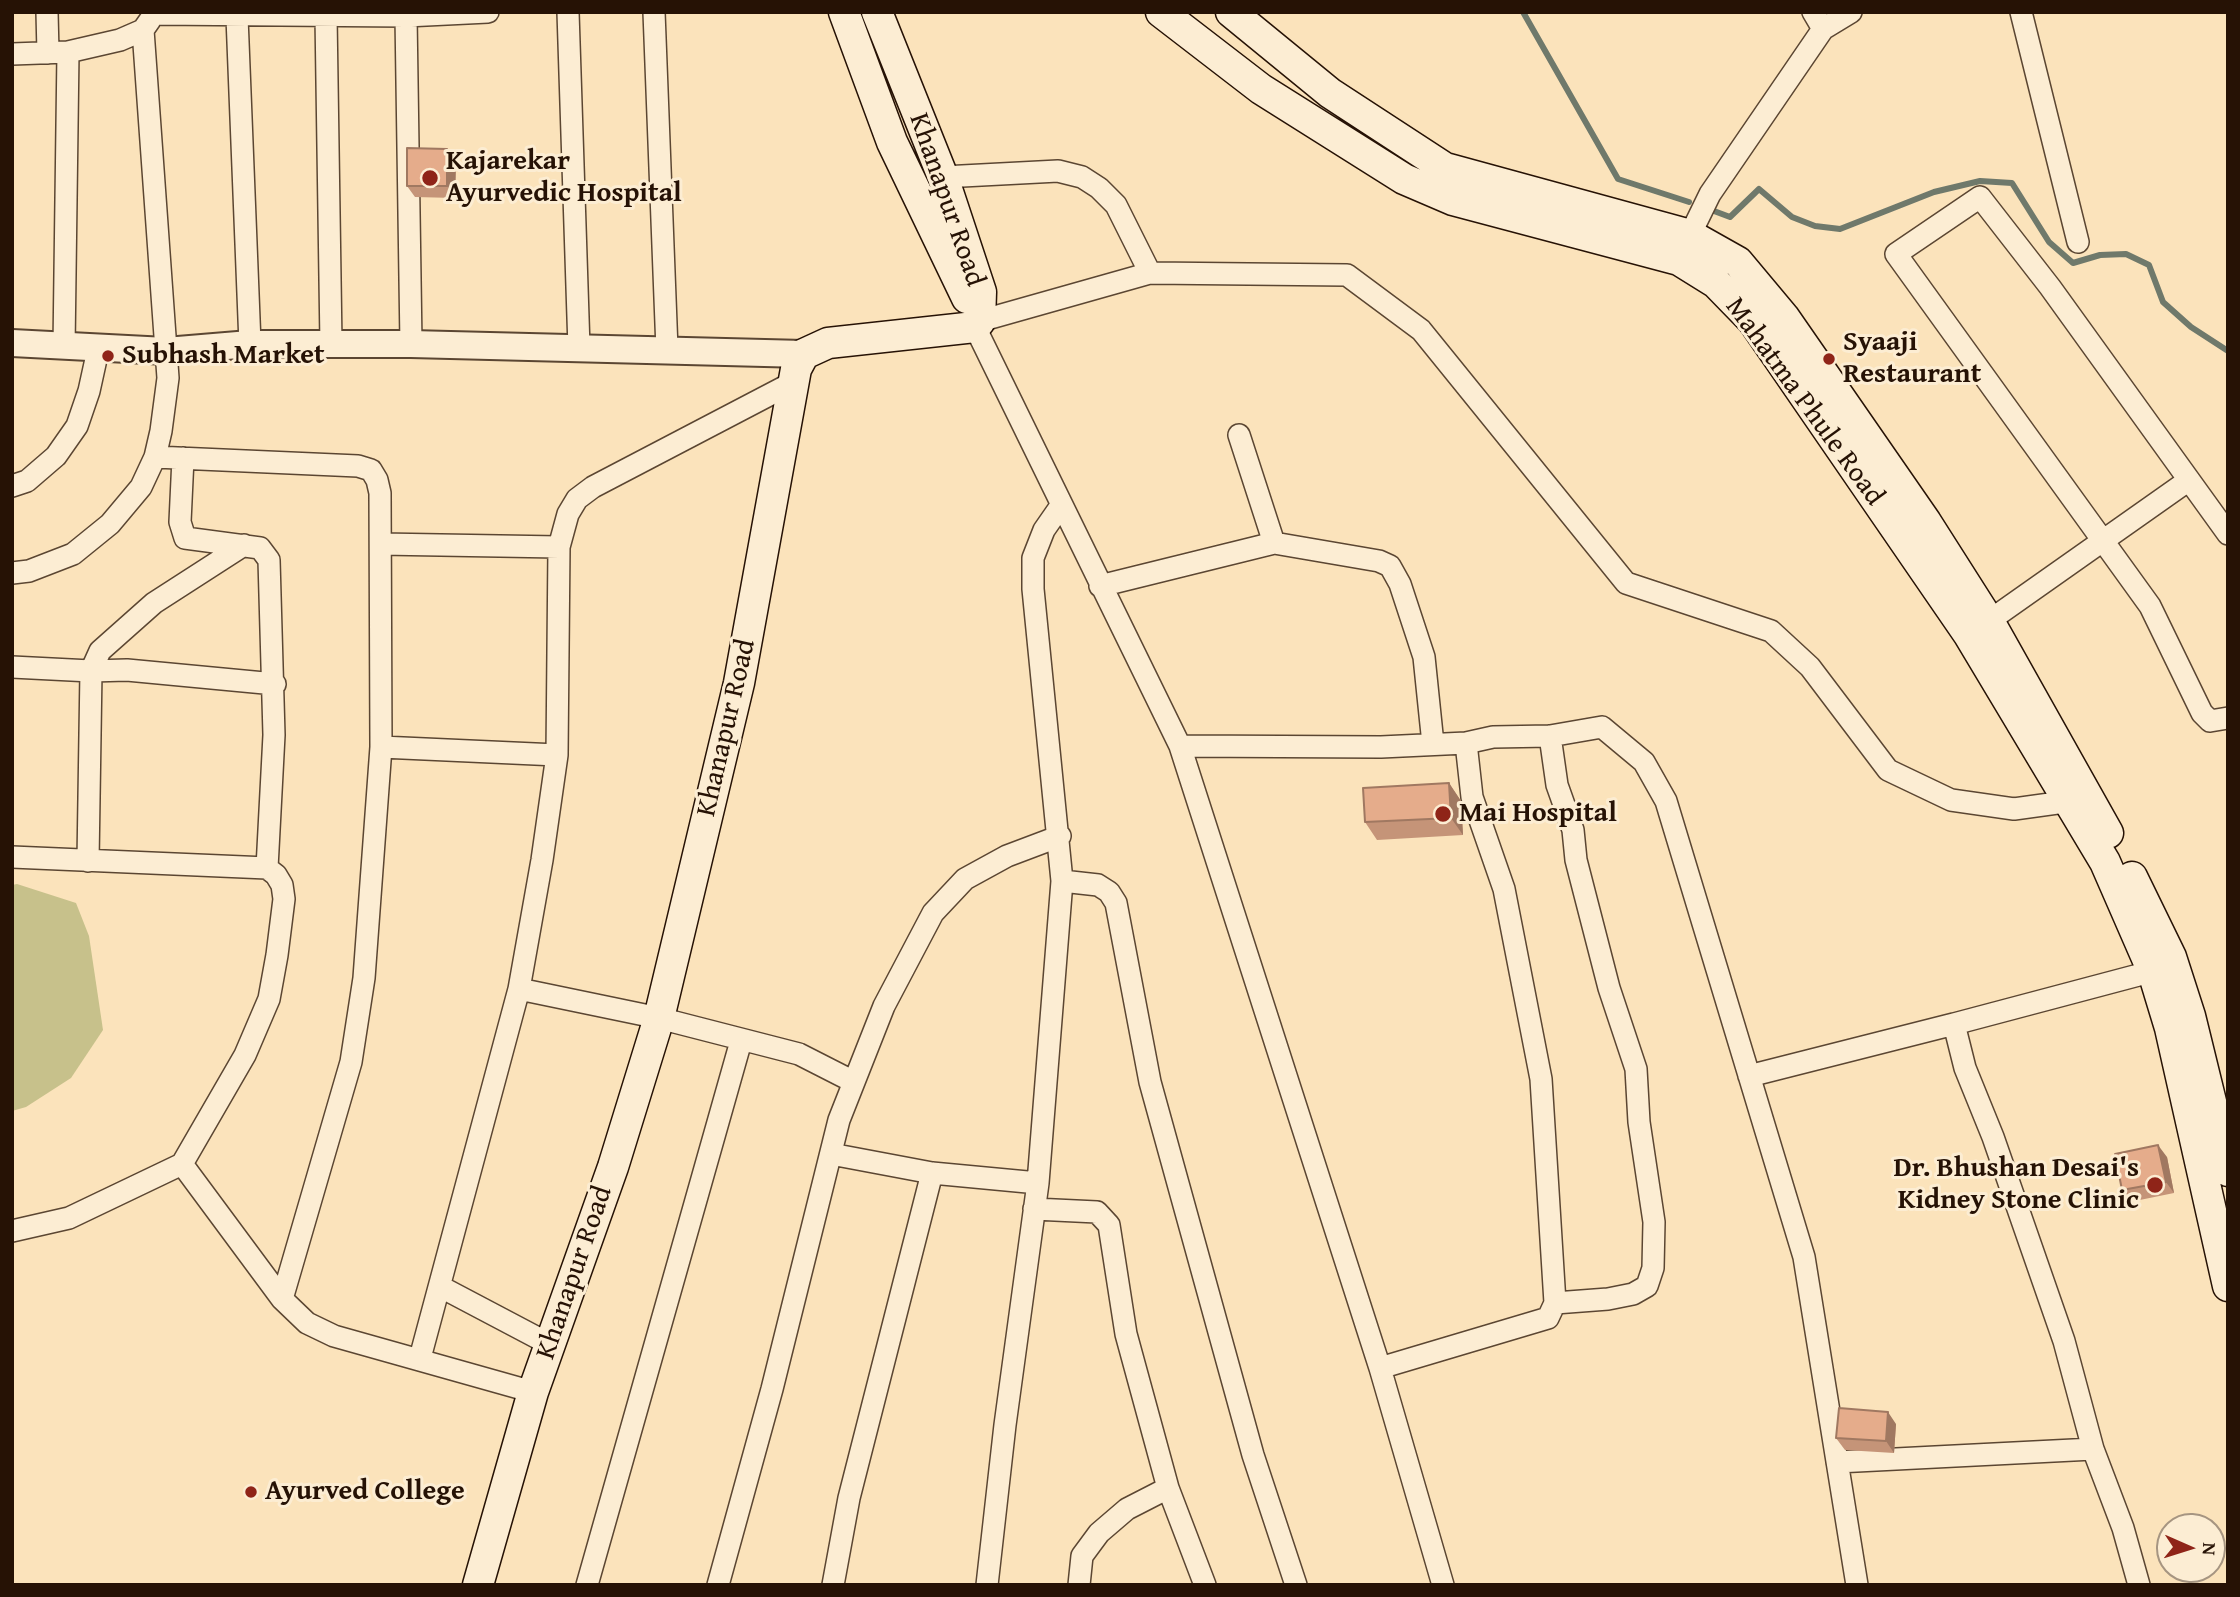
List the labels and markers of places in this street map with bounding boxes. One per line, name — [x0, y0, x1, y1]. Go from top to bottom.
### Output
place label: Kajarekar Ayurvedic Hospital — [446, 145, 682, 211]
marker: Kajarekar Ayurvedic Hospital — [420, 168, 440, 188]
place label: Syaaji Restaurant — [1843, 326, 1981, 392]
place label: Subhash Market — [122, 339, 325, 373]
marker: Subhash Market — [100, 348, 116, 364]
marker: Syaaji Restaurant — [1821, 351, 1837, 367]
place label: Mai Hospital — [1459, 797, 1617, 831]
marker: Mai Hospital — [1433, 804, 1453, 824]
place label: Dr. Bhushan Desai's Kidney Stone Clinic — [1893, 1152, 2139, 1218]
marker: Dr. Bhushan Desai's Kidney Stone Clinic — [2145, 1175, 2165, 1195]
place label: Ayurved College — [265, 1475, 465, 1509]
marker: Ayurved College — [243, 1484, 259, 1500]

